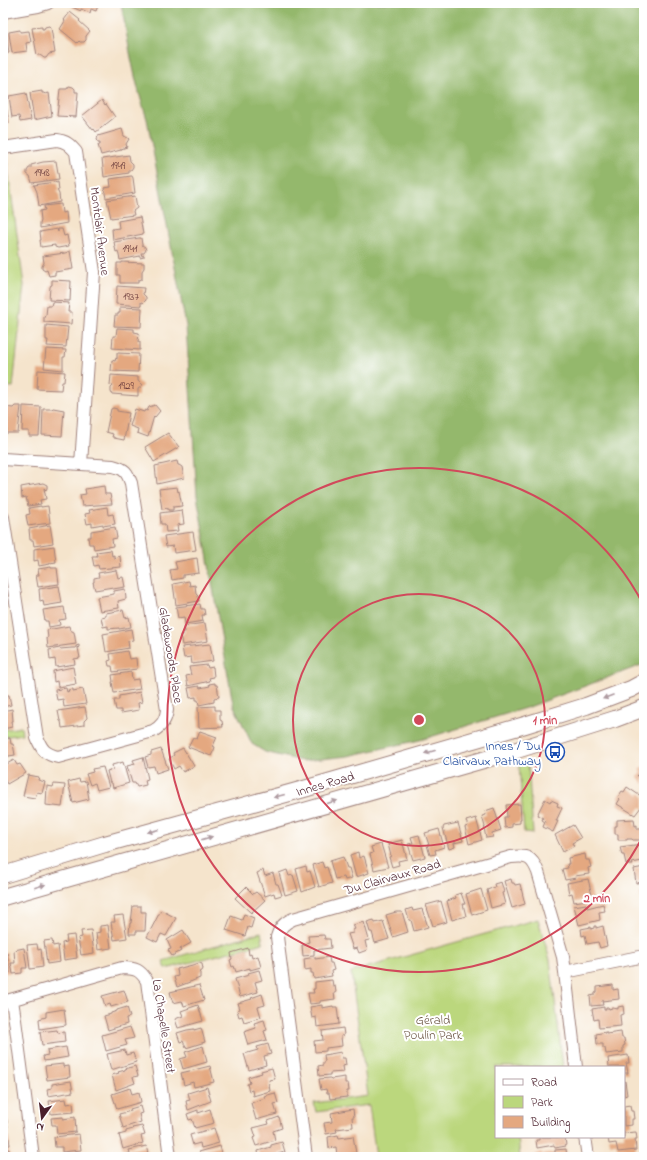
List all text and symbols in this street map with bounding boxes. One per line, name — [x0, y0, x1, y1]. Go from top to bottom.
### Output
house number: 1949 — [111, 158, 126, 174]
house number: 1948 — [34, 165, 50, 181]
street label: Montclair Avenue — [85, 186, 114, 277]
house number: 1941 — [123, 241, 138, 257]
house number: 1937 — [123, 289, 139, 305]
house number: 1929 — [118, 378, 134, 394]
street label: Gladewoods Place — [154, 606, 188, 705]
one-way arrow — [602, 695, 614, 701]
text: 1 min — [533, 712, 557, 730]
centre of rings — [412, 713, 426, 727]
place label: Innes / Du Clairvaux Pathway — [443, 737, 541, 772]
bus stop icon: Innes / Du Clairvaux Pathway — [544, 741, 566, 763]
one-way arrow — [424, 749, 436, 755]
street label: Innes Road — [294, 767, 357, 802]
one-way arrow — [272, 793, 284, 799]
one-way arrow — [326, 799, 338, 805]
one-way arrow — [147, 828, 160, 834]
one-way arrow — [201, 835, 213, 841]
street label: Du Clairvaux Road — [341, 854, 444, 901]
one-way arrow — [35, 883, 47, 889]
text: 2 min — [583, 890, 610, 908]
street label: La Chapelle Street — [147, 978, 180, 1075]
park label: Gérald Poulin Park — [404, 1011, 463, 1045]
legend — [495, 1066, 625, 1138]
text: Road — [531, 1074, 557, 1092]
text: Park — [531, 1094, 553, 1112]
north arrow — [22, 1098, 62, 1138]
text: Building — [530, 1114, 570, 1133]
text: N — [34, 1118, 45, 1135]

